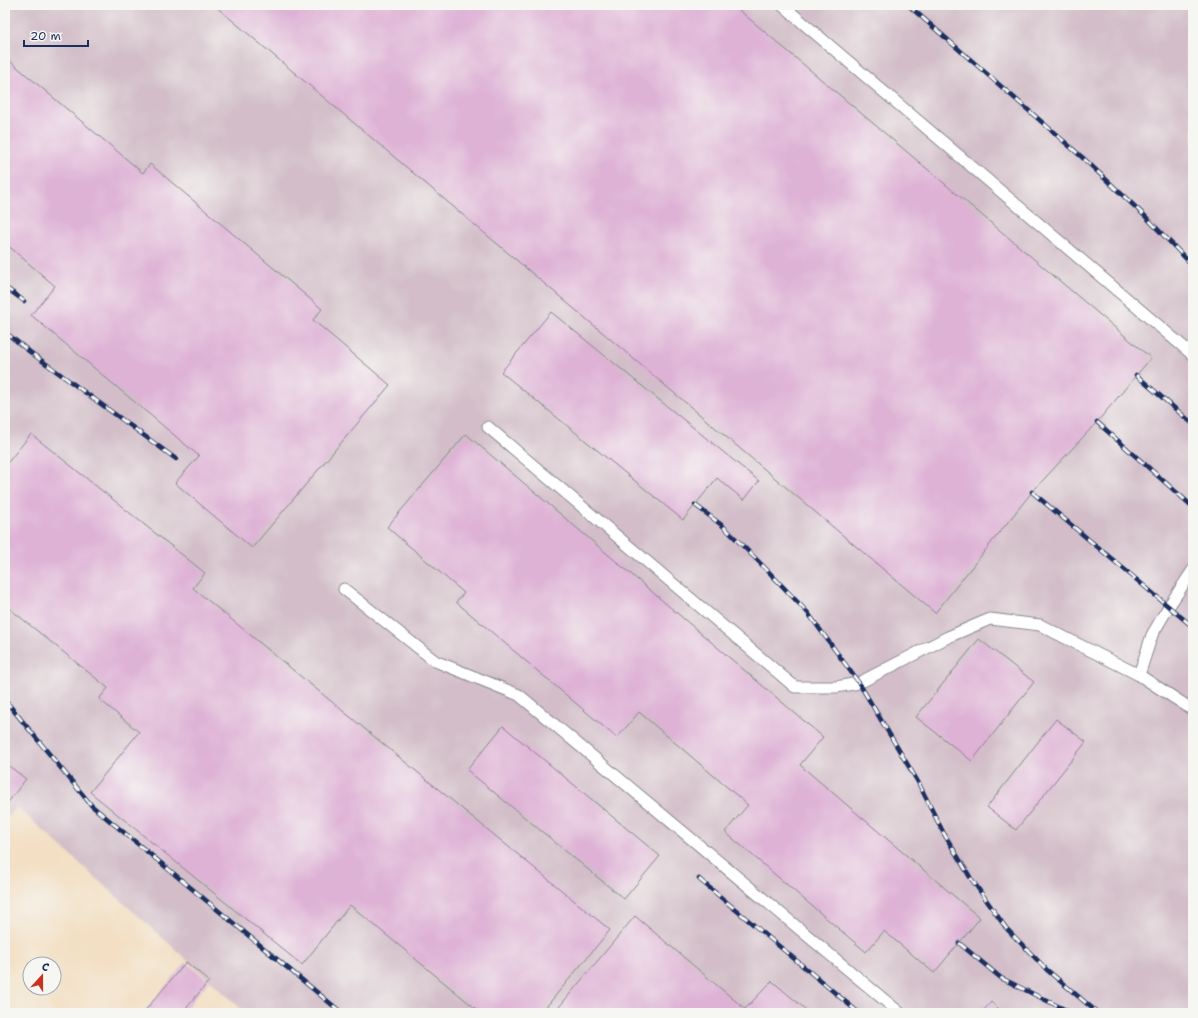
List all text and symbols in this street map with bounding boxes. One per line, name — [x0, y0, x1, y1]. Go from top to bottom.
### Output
scale bar — [24, 22, 88, 48]
text: 20 m — [30, 28, 61, 44]
north arrow — [22, 956, 62, 996]
text: С — [40, 959, 51, 975]

